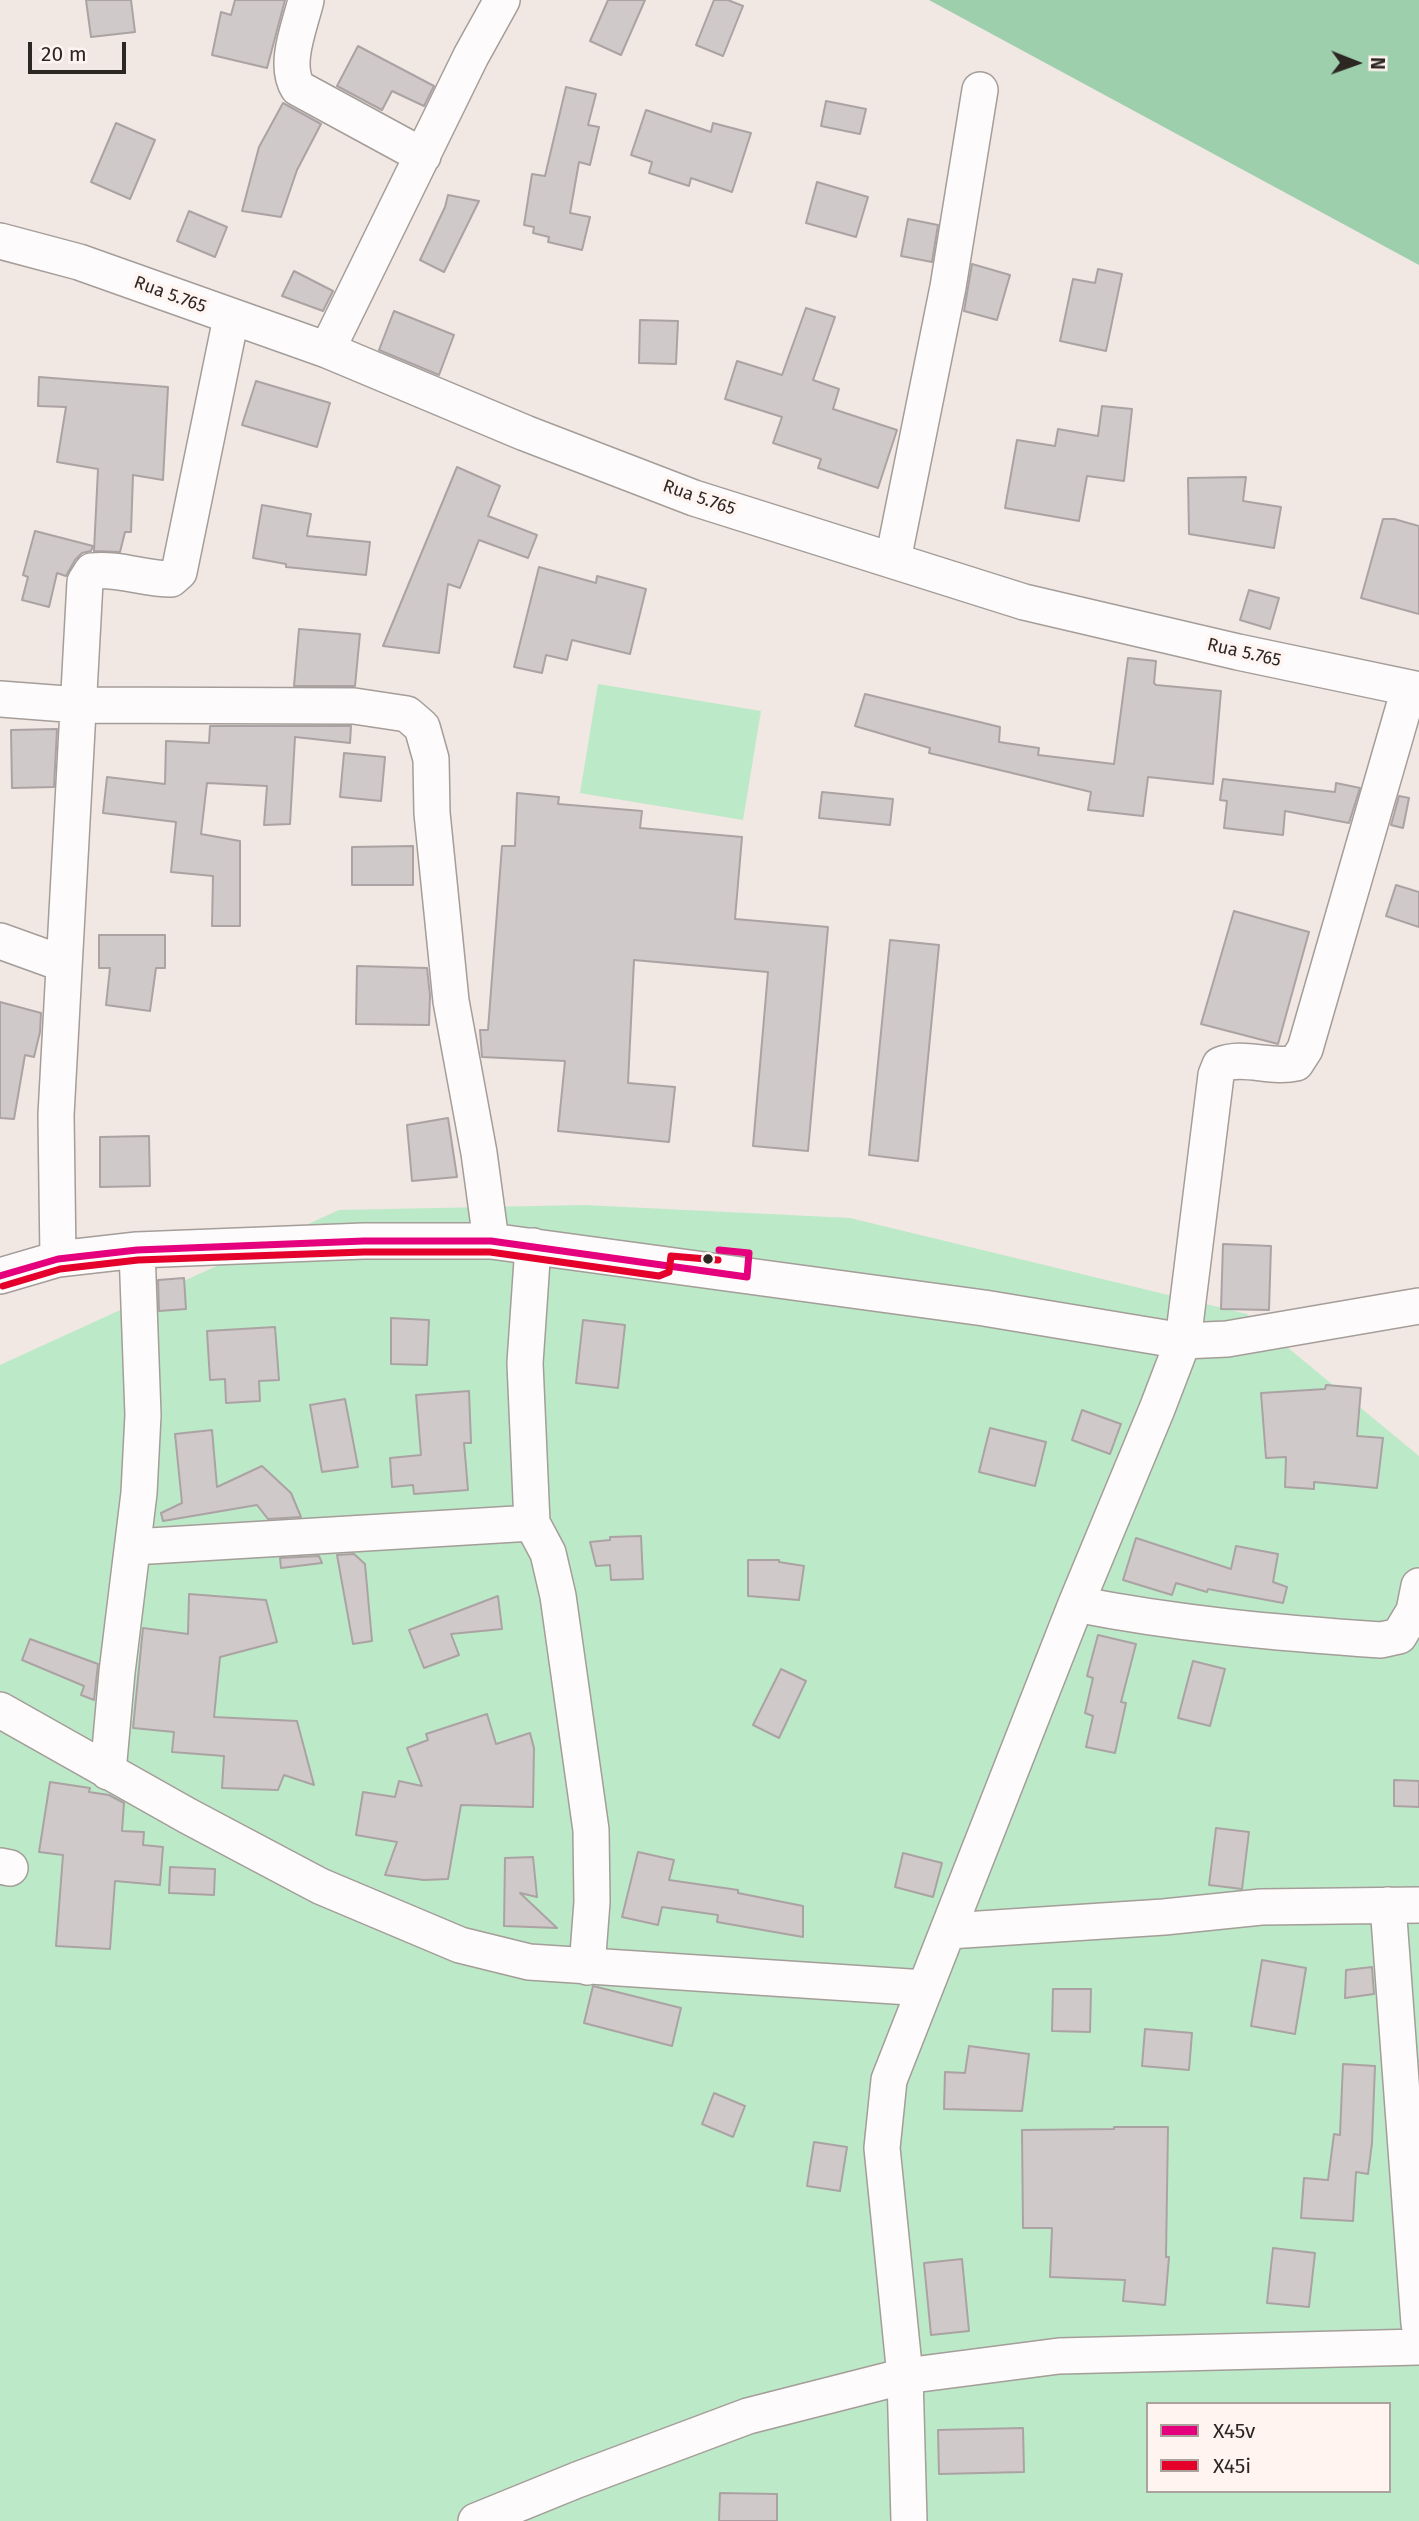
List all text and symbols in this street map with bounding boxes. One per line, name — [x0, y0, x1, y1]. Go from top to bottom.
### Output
scale bar — [32, 28, 130, 72]
north arrow — [1321, 28, 1391, 98]
text: 20 m — [41, 41, 87, 67]
text: N — [1366, 57, 1389, 70]
street label: Rua 5.765 — [131, 272, 209, 318]
street label: Rua 5.765 — [660, 476, 738, 520]
street label: Rua 5.765 — [1205, 634, 1283, 672]
unlabelled marker — [701, 1252, 715, 1266]
legend — [1146, 2402, 1391, 2493]
text: X45v — [1213, 2418, 1255, 2444]
text: X45i — [1213, 2453, 1251, 2479]

